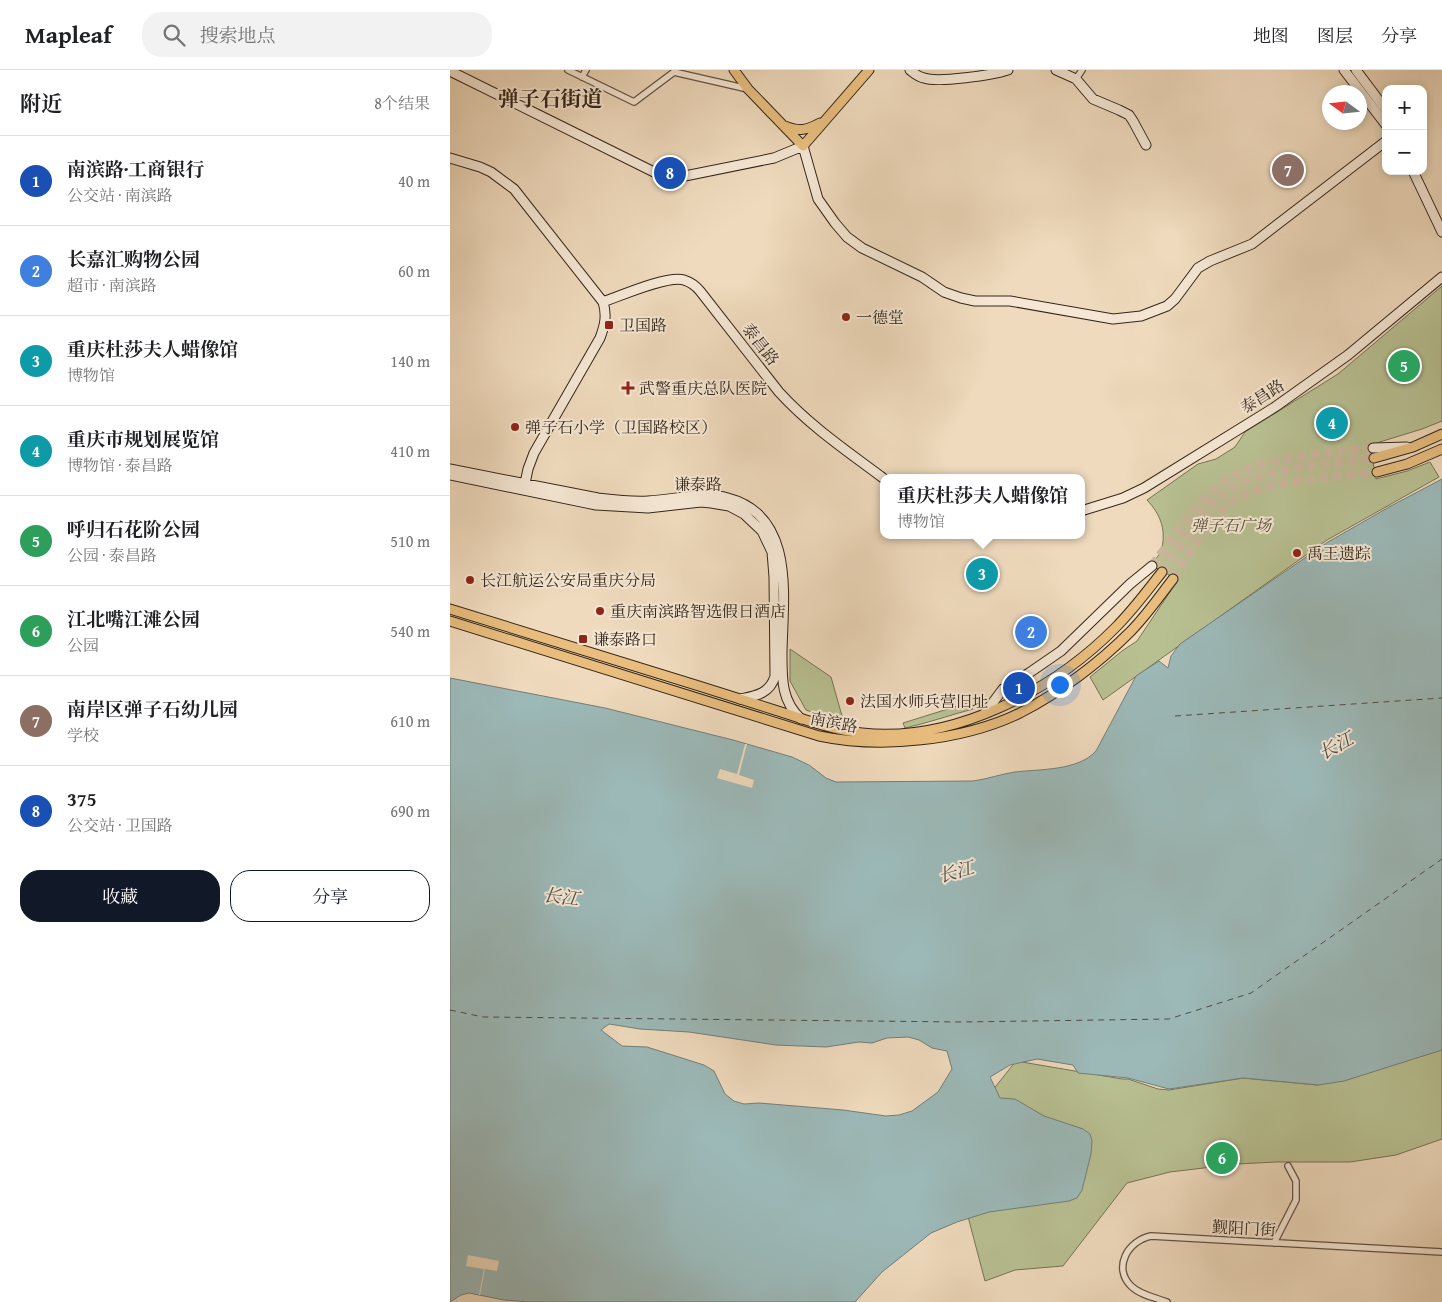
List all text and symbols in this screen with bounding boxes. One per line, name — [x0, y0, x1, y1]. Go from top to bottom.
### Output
search box — [142, 12, 492, 57]
text: Mapleaf — [25, 17, 112, 52]
icon: search — [160, 21, 188, 49]
text: 搜索地点 — [200, 21, 276, 49]
text: 地图 — [1253, 22, 1289, 49]
text: 图层 — [1317, 22, 1353, 49]
text: 分享 — [1381, 22, 1417, 49]
district label: 弹子石街道 — [498, 83, 603, 114]
north arrow — [1322, 85, 1367, 130]
map controls — [1382, 85, 1427, 175]
button: + — [1382, 85, 1427, 130]
text: 附近 — [20, 88, 62, 119]
text: 8个结果 — [374, 91, 430, 115]
button: − — [1382, 130, 1427, 175]
pin: 7 — [1272, 151, 1304, 189]
pin: 8 — [654, 154, 686, 192]
text: 南滨路·工商银行 — [67, 155, 204, 183]
text: 1 — [32, 169, 40, 193]
text: 40 m — [398, 169, 430, 193]
text: 公交站 · 南滨路 — [67, 183, 173, 207]
text: 长嘉汇购物公园 — [67, 245, 200, 273]
text: 2 — [32, 259, 40, 283]
text: 60 m — [398, 259, 430, 283]
text: 超市 · 南滨路 — [67, 273, 157, 297]
place label: 一德堂 — [856, 305, 904, 329]
marker: 一德堂 — [840, 311, 852, 323]
place label: 卫国路 — [619, 313, 667, 337]
street label: 泰昌路 — [737, 318, 785, 370]
marker: 卫国路 — [603, 319, 615, 331]
text: 重庆杜莎夫人蜡像馆 — [67, 335, 238, 363]
pin: 5 — [1388, 347, 1420, 385]
text: 3 — [32, 349, 40, 373]
text: 140 m — [390, 349, 430, 373]
text: 博物馆 — [67, 363, 115, 387]
street label: 泰昌路 — [1235, 373, 1289, 419]
place label: 武警重庆总队医院 — [639, 376, 767, 400]
marker: 武警重庆总队医院 — [621, 381, 635, 395]
pin: 4 — [1316, 404, 1348, 442]
place label: 弹子石小学（卫国路校区） — [525, 415, 717, 439]
marker: 弹子石小学（卫国路校区） — [509, 421, 521, 433]
text: 重庆市规划展览馆 — [67, 425, 219, 453]
text: 4 — [32, 439, 40, 463]
text: 410 m — [390, 439, 430, 463]
text: 博物馆 · 泰昌路 — [67, 453, 173, 477]
street label: 谦泰路 — [674, 472, 722, 496]
popup — [880, 474, 1085, 539]
text: 重庆杜莎夫人蜡像馆 — [897, 481, 1068, 509]
text: 博物馆 — [897, 509, 945, 533]
park label: 弹子石广场 — [1191, 513, 1273, 537]
text: 呼归石花阶公园 — [67, 515, 200, 543]
text: 5 — [32, 529, 40, 553]
text: 510 m — [390, 529, 430, 553]
place label: 禹王遗踪 — [1307, 541, 1371, 565]
text: 公园 · 泰昌路 — [67, 543, 157, 567]
marker: 禹王遗踪 — [1291, 547, 1303, 559]
pin: 3 — [966, 555, 998, 593]
place label: 长江航运公安局重庆分局 — [480, 568, 656, 592]
marker: 长江航运公安局重庆分局 — [464, 574, 476, 586]
place label: 重庆南滨路智选假日酒店 — [610, 599, 786, 623]
text: 江北嘴江滩公园 — [67, 605, 200, 633]
marker: 重庆南滨路智选假日酒店 — [594, 605, 606, 617]
pin: 2 — [1015, 613, 1047, 651]
text: 6 — [32, 619, 40, 643]
text: 540 m — [390, 619, 430, 643]
place label: 谦泰路口 — [593, 627, 657, 651]
text: 公园 — [67, 633, 99, 657]
marker: 谦泰路口 — [577, 633, 589, 645]
pin: 1 — [1003, 669, 1035, 707]
your location — [1047, 672, 1073, 698]
place label: 法国水师兵营旧址 — [860, 689, 988, 713]
text: 南岸区弹子石幼儿园 — [67, 695, 238, 723]
marker: 法国水师兵营旧址 — [844, 695, 856, 707]
street label: 南滨路 — [808, 706, 860, 738]
text: 7 — [32, 709, 40, 733]
text: 610 m — [390, 709, 430, 733]
text: 学校 — [67, 723, 99, 747]
water label: 长江 — [1314, 724, 1361, 766]
text: 375 — [67, 785, 97, 813]
text: 8 — [32, 799, 40, 823]
text: 690 m — [390, 799, 430, 823]
text: 公交站 · 卫国路 — [67, 813, 173, 837]
water label: 长江 — [935, 853, 980, 889]
button: 收藏 — [20, 870, 220, 922]
button: 分享 — [230, 870, 430, 922]
water label: 长江 — [542, 881, 584, 912]
pin: 6 — [1206, 1139, 1238, 1177]
street label: 觐阳门街 — [1211, 1214, 1277, 1242]

